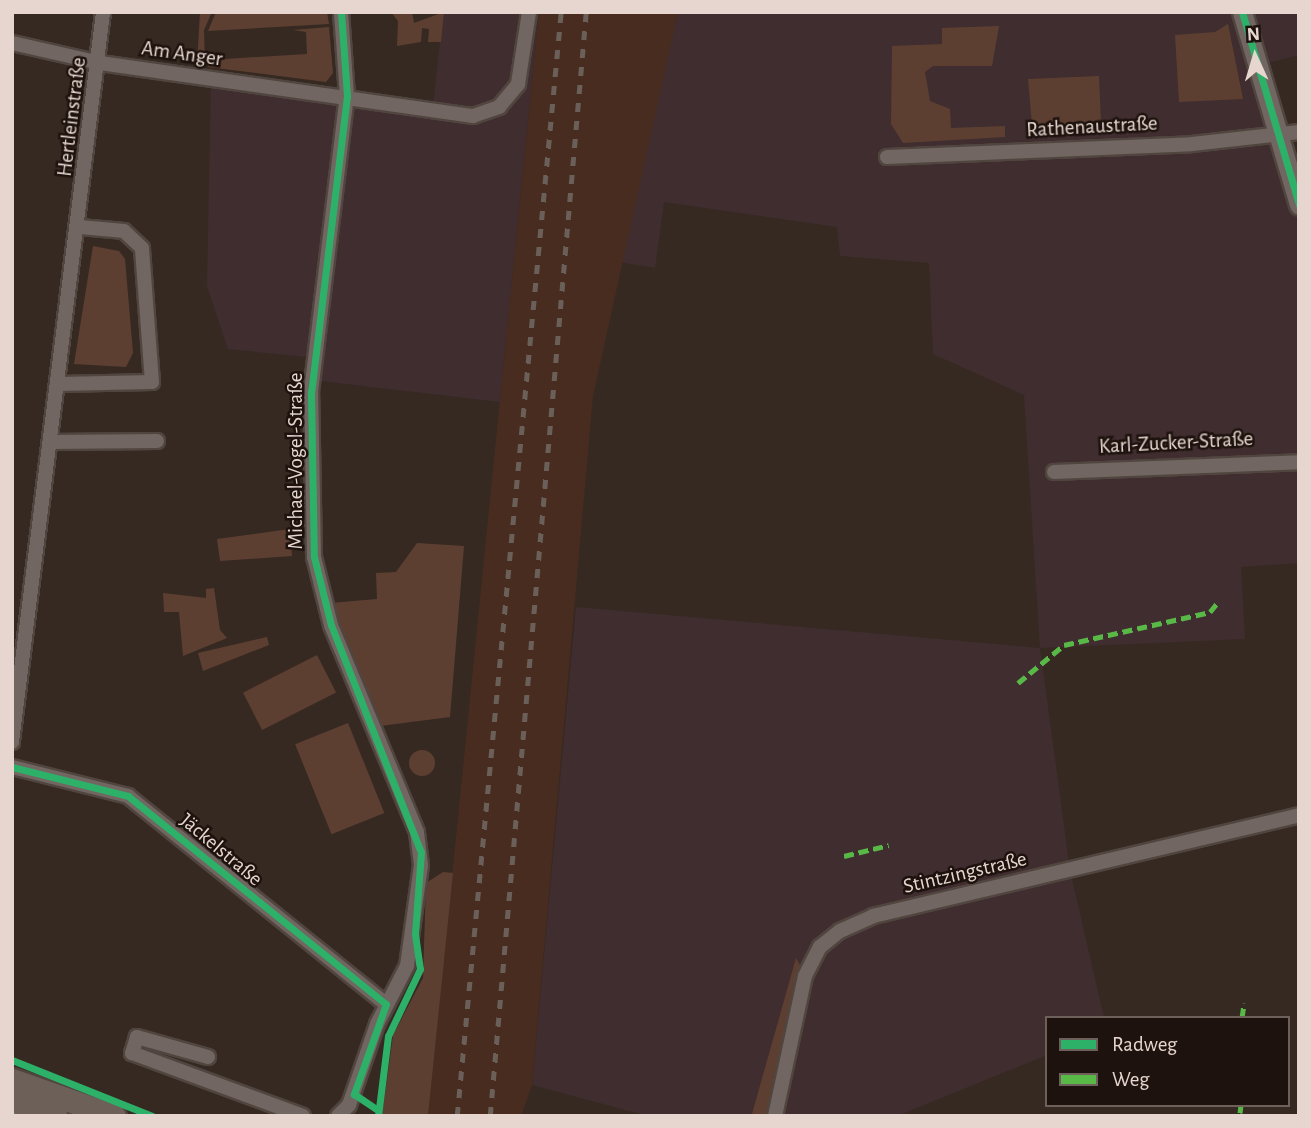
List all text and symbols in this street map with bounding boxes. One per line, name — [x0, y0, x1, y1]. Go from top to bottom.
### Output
north arrow — [1220, 21, 1290, 91]
text: N — [1246, 25, 1261, 44]
street label: Am Anger — [140, 36, 224, 72]
street label: Hertleinstraße — [52, 56, 92, 178]
street label: Rathenaustraße — [1026, 111, 1158, 143]
street label: Michael-Vogel-Straße — [283, 373, 309, 549]
street label: Karl-Zucker-Straße — [1098, 426, 1254, 460]
street label: Jäckelstraße — [175, 808, 267, 892]
street label: Stintzingstraße — [901, 847, 1029, 899]
legend — [1045, 1016, 1290, 1107]
text: Radweg — [1112, 1034, 1177, 1055]
text: Weg — [1112, 1069, 1150, 1090]

